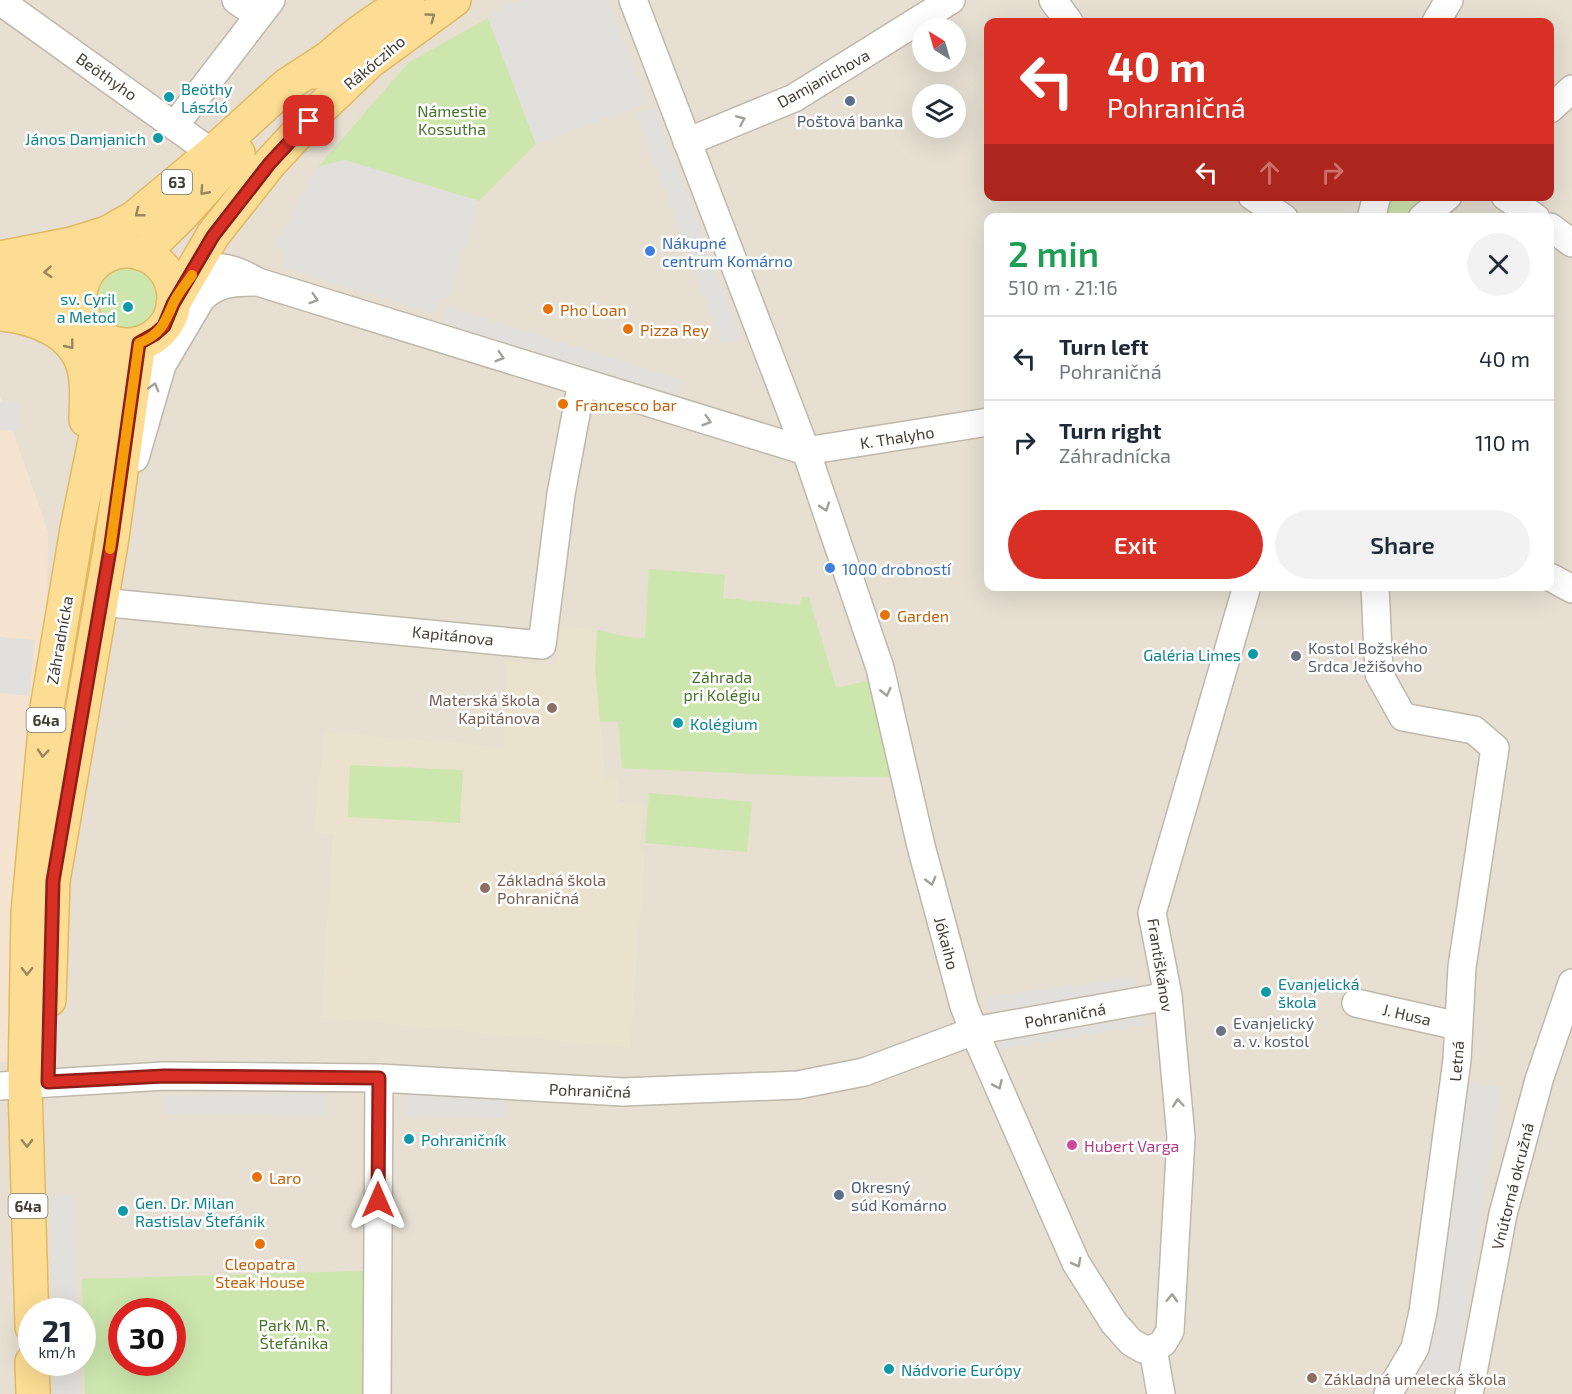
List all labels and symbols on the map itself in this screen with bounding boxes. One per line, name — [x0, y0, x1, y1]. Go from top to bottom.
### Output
one-way arrow — [424, 13, 435, 24]
north arrow — [912, 18, 966, 72]
street label: Rákócziho — [340, 31, 408, 93]
street label: Damjanichova — [773, 45, 873, 112]
street label: Beöthyho — [73, 48, 141, 104]
place label: Beöthy László — [181, 79, 233, 116]
marker: Beöthy László — [162, 90, 176, 104]
marker: Poštová banka — [843, 94, 857, 108]
pin — [283, 95, 334, 146]
park label: Námestie Kossutha — [417, 101, 487, 138]
place label: Poštová banka — [797, 111, 903, 130]
one-way arrow — [735, 115, 746, 127]
place label: János Damjanich — [25, 129, 146, 149]
marker: János Damjanich — [151, 131, 165, 145]
road number: 63 — [162, 170, 192, 194]
one-way arrow — [200, 184, 211, 195]
one-way arrow — [134, 206, 145, 217]
place label: Nákupné centrum Komárno — [662, 233, 793, 270]
marker: Nákupné centrum Komárno — [643, 244, 657, 258]
one-way arrow — [44, 265, 53, 278]
place label: sv. Cyril a Metod — [57, 289, 116, 326]
one-way arrow — [308, 292, 319, 305]
marker: sv. Cyril a Metod — [121, 300, 135, 314]
place label: Pho Loan — [560, 300, 627, 319]
marker: Pho Loan — [541, 302, 555, 316]
place label: Pizza Rey — [640, 320, 709, 339]
marker: Pizza Rey — [621, 322, 635, 336]
one-way arrow — [63, 338, 74, 349]
one-way arrow — [494, 350, 505, 362]
one-way arrow — [147, 382, 160, 392]
place label: Francesco bar — [575, 395, 678, 414]
marker: Francesco bar — [556, 397, 570, 411]
one-way arrow — [701, 414, 711, 426]
street label: K. Thalyho — [858, 422, 936, 452]
one-way arrow — [817, 501, 830, 512]
place label: 1000 drobností — [842, 559, 952, 578]
marker: 1000 drobností — [823, 561, 837, 575]
street label: Záhradnícka — [42, 594, 76, 686]
place label: Garden — [897, 606, 949, 625]
marker: Garden — [878, 608, 892, 622]
street label: Kapitánova — [411, 621, 495, 649]
place label: Kostol Božského Srdca Ježišovho — [1308, 638, 1428, 675]
place label: Galéria Limes — [1143, 645, 1241, 664]
marker: Galéria Limes — [1246, 647, 1260, 661]
marker: Kostol Božského Srdca Ježišovho — [1289, 649, 1303, 663]
park label: Záhrada pri Kolégiu — [684, 667, 760, 704]
one-way arrow — [878, 687, 891, 697]
place label: Materská škola Kapitánova — [429, 690, 540, 727]
marker: Materská škola Kapitánova — [545, 701, 559, 715]
road number: 64a — [26, 708, 66, 732]
place label: Kolégium — [690, 714, 758, 733]
marker: Kolégium — [671, 716, 685, 730]
one-way arrow — [37, 748, 50, 758]
place label: Základná škola Pohraničná — [497, 870, 606, 907]
one-way arrow — [924, 876, 936, 886]
marker: Základná škola Pohraničná — [478, 881, 492, 895]
street label: Jókaiho — [931, 915, 963, 971]
street label: Františkánov — [1144, 917, 1178, 1014]
one-way arrow — [21, 967, 33, 976]
place label: Evanjelická škola — [1278, 974, 1360, 1011]
marker: Evanjelická škola — [1259, 985, 1273, 999]
street label: Pohraničná — [1023, 999, 1107, 1031]
street label: J. Husa — [1381, 999, 1433, 1029]
place label: Evanjelický a. v. kostol — [1233, 1013, 1315, 1050]
marker: Evanjelický a. v. kostol — [1214, 1024, 1228, 1038]
street label: Letná — [1445, 1040, 1467, 1082]
street label: Pohraničná — [549, 1079, 631, 1101]
one-way arrow — [990, 1079, 1002, 1090]
one-way arrow — [1172, 1099, 1185, 1108]
street label: Vnútorná okružná — [1487, 1121, 1537, 1251]
place label: Pohraničník — [421, 1130, 506, 1149]
marker: Pohraničník — [402, 1132, 416, 1146]
place label: Hubert Varga — [1084, 1136, 1179, 1155]
marker: Hubert Varga — [1065, 1138, 1079, 1152]
one-way arrow — [20, 1139, 33, 1148]
place label: Laro — [269, 1168, 301, 1187]
position arrow — [346, 1168, 410, 1232]
marker: Laro — [250, 1170, 264, 1184]
place label: Okresný súd Komárno — [851, 1177, 947, 1214]
marker: Okresný súd Komárno — [832, 1188, 846, 1202]
place label: Gen. Dr. Milan Rastislav Štefánik — [135, 1193, 265, 1230]
road number: 64a — [9, 1194, 48, 1218]
marker: Gen. Dr. Milan Rastislav Štefánik — [116, 1204, 130, 1218]
marker: Cleopatra Steak House — [253, 1237, 267, 1251]
place label: Cleopatra Steak House — [215, 1254, 305, 1291]
one-way arrow — [1070, 1257, 1081, 1267]
one-way arrow — [1165, 1293, 1178, 1302]
speed limit sign: 30 — [108, 1298, 186, 1376]
park label: Park M. R. Štefánika — [259, 1315, 329, 1352]
place label: Nádvorie Európy — [901, 1360, 1022, 1379]
marker: Nádvorie Európy — [882, 1362, 896, 1376]
place label: Základná umelecká škola — [1324, 1369, 1506, 1388]
marker: Základná umelecká škola — [1305, 1371, 1319, 1385]

